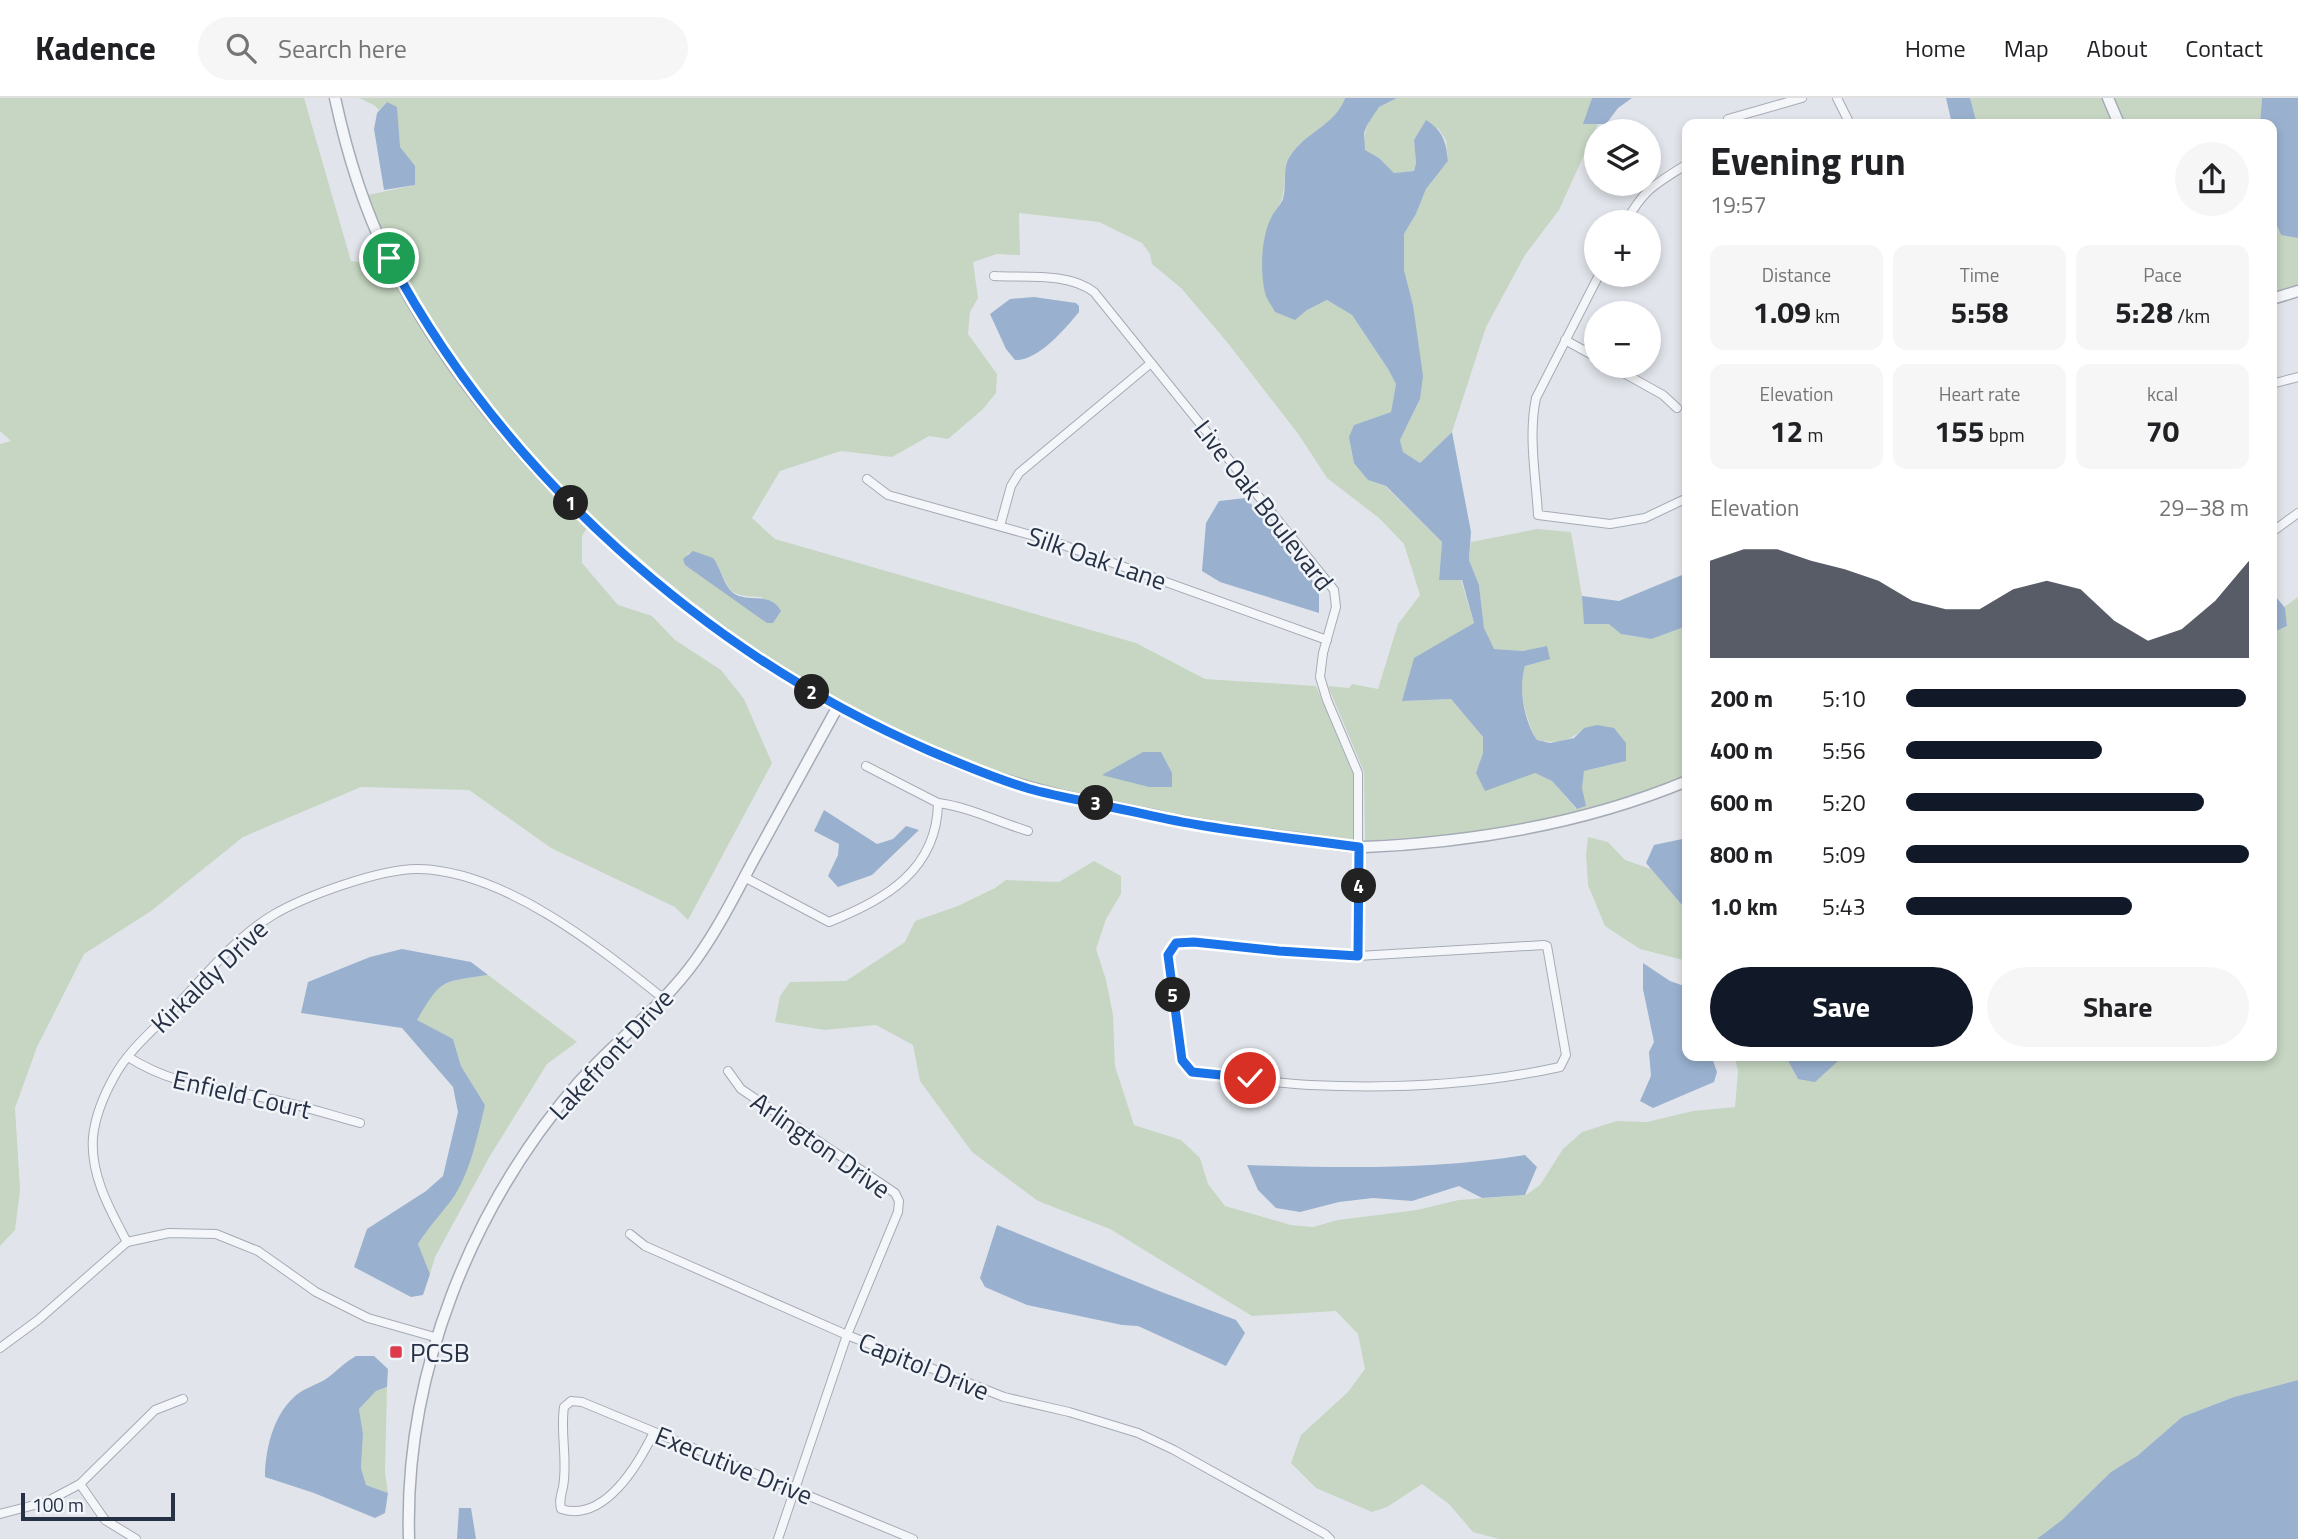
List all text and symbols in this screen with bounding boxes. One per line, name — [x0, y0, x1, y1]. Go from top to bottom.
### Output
search box — [198, 17, 688, 80]
text: Kadence — [35, 23, 156, 73]
icon: search — [222, 29, 260, 67]
text: Search here — [278, 29, 407, 68]
text: Home — [1905, 30, 1966, 66]
text: Map — [2004, 30, 2049, 66]
text: About — [2087, 30, 2147, 66]
text: Contact — [2185, 30, 2263, 66]
map controls — [1584, 119, 1661, 378]
button: layers — [1584, 119, 1661, 196]
text: Evening run — [1710, 132, 1906, 190]
button: share — [2175, 142, 2249, 216]
text: 19:57 — [1710, 187, 1767, 222]
button: + — [1584, 210, 1661, 287]
pin — [359, 228, 419, 288]
icon: arrive — [370, 239, 408, 277]
text: Distance — [1762, 260, 1831, 289]
text: Time — [1960, 260, 1999, 289]
text: Pace — [2143, 260, 2182, 289]
text: 1.09 — [1753, 289, 1811, 335]
text: 5:58 — [1950, 289, 2009, 335]
text: 5:28 — [2115, 289, 2173, 335]
button: − — [1584, 301, 1661, 378]
text: km — [1811, 301, 1840, 330]
text: /km — [2173, 301, 2210, 330]
text: Elevation — [1760, 379, 1833, 408]
text: Heart rate — [1939, 379, 2020, 408]
text: kcal — [2147, 379, 2178, 408]
text: 12 — [1770, 408, 1803, 454]
text: 155 — [1934, 408, 1985, 454]
text: 70 — [2146, 408, 2179, 454]
street label: Live Oak Boulevard — [1185, 411, 1343, 599]
text: m — [1803, 420, 1823, 449]
text: bpm — [1985, 420, 2025, 449]
pin: 1 — [554, 486, 588, 520]
text: 1 — [565, 488, 576, 517]
text: Elevation — [1710, 490, 1799, 525]
text: 29–38 m — [2159, 490, 2249, 525]
street label: Silk Oak Lane — [1022, 516, 1172, 600]
pin: 2 — [794, 674, 830, 710]
text: 2 — [806, 677, 817, 706]
text: 200 m — [1710, 681, 1773, 716]
text: 5:10 — [1822, 681, 1866, 716]
text: 400 m — [1710, 733, 1773, 768]
text: 5:56 — [1822, 733, 1866, 768]
text: 600 m — [1710, 785, 1773, 820]
text: 5:20 — [1822, 785, 1866, 820]
pin: 3 — [1078, 786, 1114, 820]
text: 3 — [1090, 788, 1101, 817]
text: 800 m — [1710, 837, 1773, 872]
text: 5:09 — [1822, 837, 1866, 872]
pin: 4 — [1342, 868, 1376, 904]
text: 4 — [1353, 871, 1364, 900]
text: 1.0 km — [1710, 889, 1778, 924]
text: 5:43 — [1822, 889, 1866, 924]
street label: Kirkaldy Drive — [142, 910, 276, 1042]
button: Save — [1710, 967, 1973, 1047]
button: Share — [1987, 967, 2249, 1047]
pin: 5 — [1156, 978, 1190, 1012]
street label: Lakefront Drive — [540, 979, 682, 1129]
text: 5 — [1167, 980, 1178, 1009]
pin — [1220, 1048, 1280, 1108]
street label: Enfield Court — [169, 1059, 315, 1129]
icon: check — [1231, 1059, 1269, 1097]
street label: Arlington Drive — [743, 1082, 899, 1208]
street label: Capitol Drive — [853, 1322, 995, 1410]
place label: PCSB — [410, 1333, 470, 1372]
marker: PCSB — [388, 1344, 404, 1360]
street label: Executive Drive — [649, 1416, 819, 1514]
scale bar — [21, 1490, 175, 1522]
text: 100 m — [32, 1490, 84, 1519]

